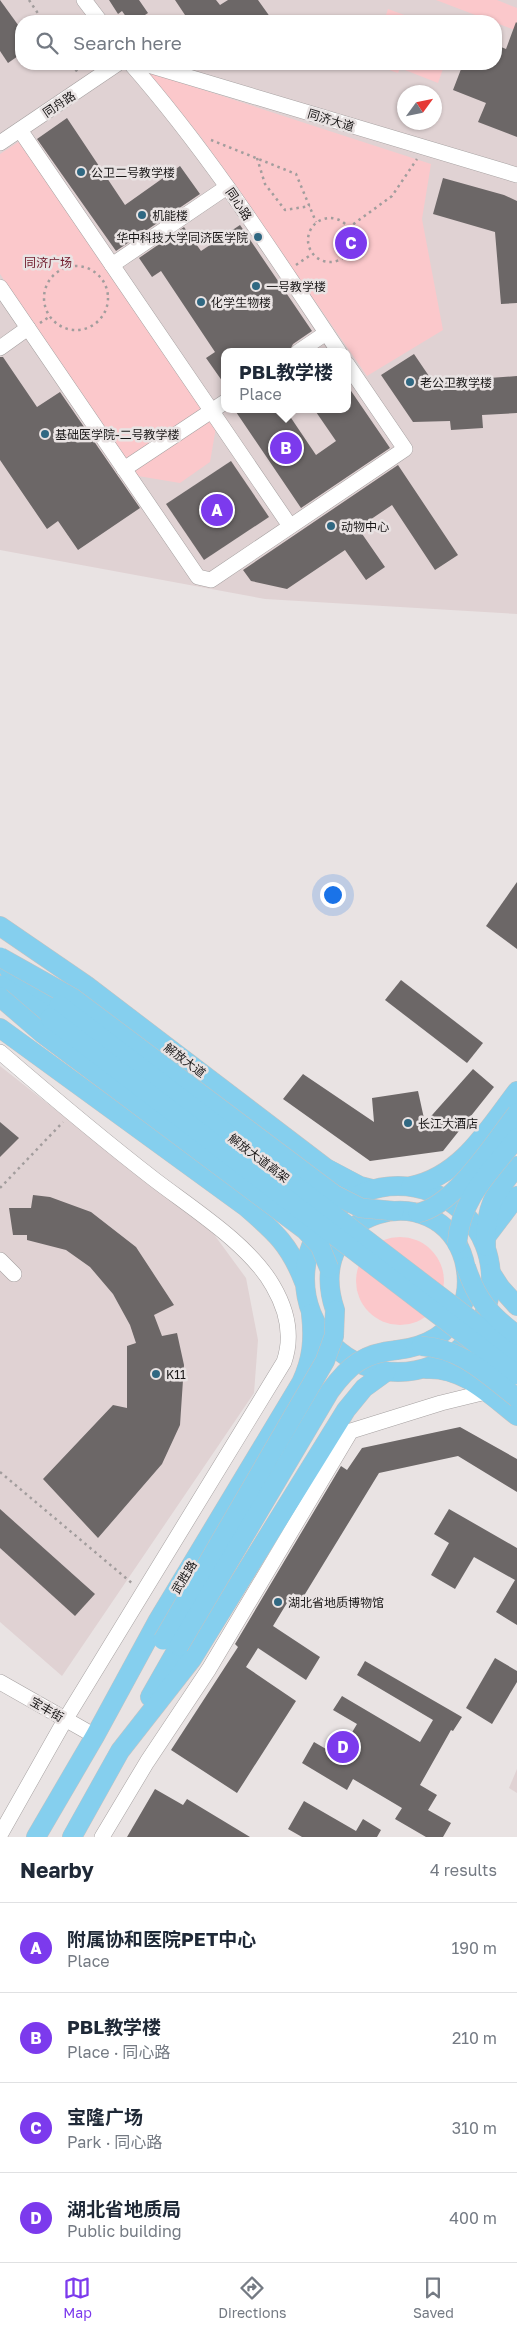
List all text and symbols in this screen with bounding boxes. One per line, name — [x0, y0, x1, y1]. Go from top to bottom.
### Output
search box — [15, 15, 502, 70]
icon: search — [33, 29, 61, 57]
text: Search here — [73, 31, 182, 54]
north arrow — [397, 85, 442, 130]
street label: 同舟路 — [40, 88, 78, 120]
street label: 同济大道 — [306, 106, 356, 134]
place label: 公卫二号教学楼 — [91, 165, 175, 180]
marker: 公卫二号教学楼 — [75, 166, 87, 178]
street label: 同心路 — [223, 185, 255, 223]
place label: 机能楼 — [152, 208, 188, 223]
marker: 机能楼 — [136, 209, 148, 221]
pin: C — [335, 224, 367, 262]
place label: 华中科技大学同济医学院 — [116, 230, 248, 245]
marker: 华中科技大学同济医学院 — [252, 231, 264, 243]
park label: 同济广场 — [24, 255, 72, 270]
place label: 一号教学楼 — [266, 279, 326, 294]
marker: 一号教学楼 — [250, 280, 262, 292]
place label: 化学生物楼 — [211, 295, 271, 310]
marker: 化学生物楼 — [195, 296, 207, 308]
popup — [221, 348, 351, 413]
text: PBL教学楼 — [239, 360, 333, 383]
place label: 老公卫教学楼 — [420, 375, 492, 390]
marker: 老公卫教学楼 — [404, 376, 416, 388]
text: Place — [239, 384, 282, 404]
place label: 基础医学院-二号教学楼 — [55, 427, 180, 442]
marker: 基础医学院-二号教学楼 — [39, 428, 51, 440]
pin: B — [270, 429, 302, 467]
pin: A — [201, 491, 233, 529]
place label: 动物中心 — [341, 519, 389, 534]
marker: 动物中心 — [325, 520, 337, 532]
your location — [320, 882, 346, 908]
street label: 解放大道 — [161, 1040, 209, 1080]
place label: 长江大酒店 — [418, 1116, 478, 1131]
marker: 长江大酒店 — [402, 1117, 414, 1129]
street label: 解放大道高架 — [226, 1130, 292, 1186]
place label: K11 — [166, 1367, 186, 1382]
marker: K11 — [150, 1368, 162, 1380]
street label: 武胜路 — [168, 1558, 200, 1596]
place label: 湖北省地质博物馆 — [288, 1595, 384, 1610]
marker: 湖北省地质博物馆 — [272, 1596, 284, 1608]
street label: 宝丰街 — [28, 1694, 66, 1724]
pin: D — [327, 1728, 359, 1766]
text: Nearby — [20, 1857, 94, 1883]
text: 4 results — [430, 1860, 497, 1880]
text: 附属协和医院PET中心 — [67, 1927, 256, 1950]
text: A — [30, 1938, 42, 1958]
text: 190 m — [451, 1938, 497, 1958]
text: Place — [67, 1951, 110, 1971]
text: PBL教学楼 — [67, 2015, 161, 2038]
text: B — [30, 2028, 42, 2048]
text: 210 m — [452, 2028, 497, 2048]
text: Place · 同心路 — [67, 2042, 170, 2062]
text: 宝隆广场 — [67, 2105, 143, 2128]
text: C — [30, 2118, 42, 2138]
text: 310 m — [452, 2118, 497, 2138]
text: Park · 同心路 — [67, 2132, 162, 2152]
text: 湖北省地质局 — [67, 2197, 181, 2220]
text: D — [30, 2208, 42, 2228]
text: 400 m — [449, 2208, 497, 2228]
text: Public building — [67, 2221, 182, 2241]
tab: Map — [63, 2274, 92, 2321]
tab: Directions — [218, 2274, 287, 2321]
tab: Saved — [413, 2274, 454, 2321]

